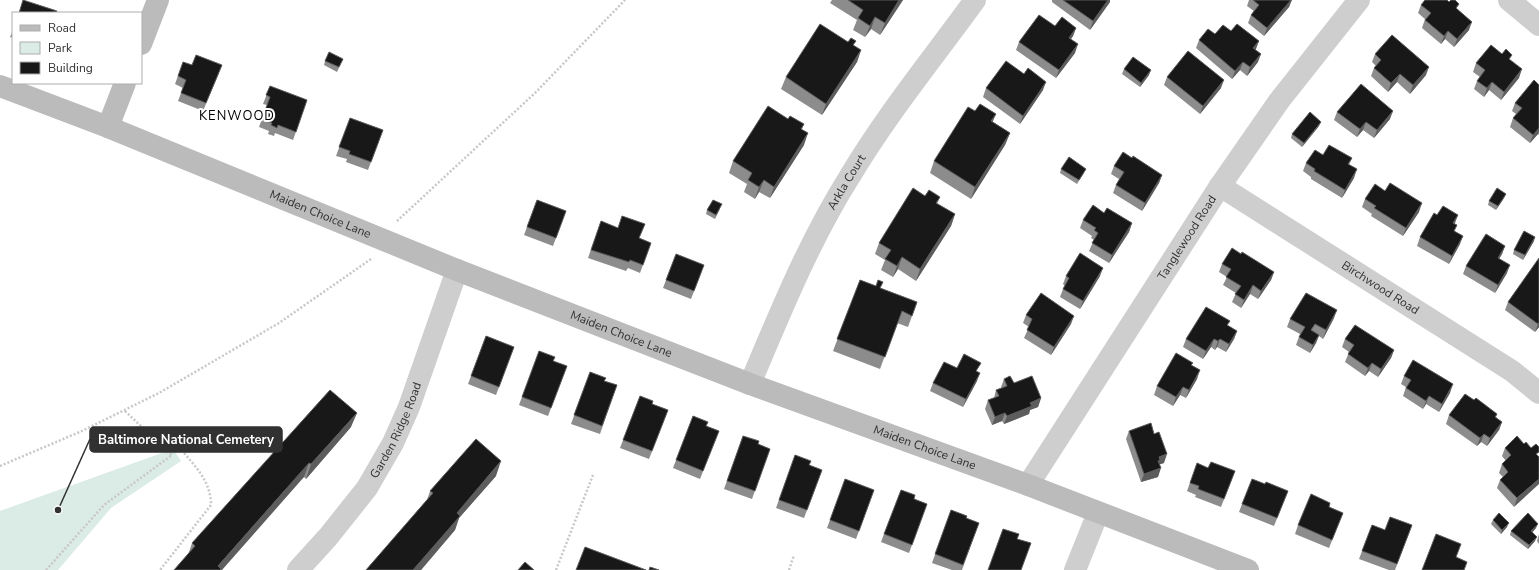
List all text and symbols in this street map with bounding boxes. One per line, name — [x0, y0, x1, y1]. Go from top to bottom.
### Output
legend — [12, 12, 142, 84]
text: Road — [48, 20, 76, 36]
text: Park — [48, 40, 73, 56]
text: Building — [48, 60, 93, 76]
district label: KENWOOD — [199, 107, 275, 125]
street label: Arkla Court — [824, 151, 870, 213]
street label: Maiden Choice Lane — [267, 186, 373, 242]
street label: Tanglewood Road — [1154, 192, 1220, 283]
street label: Birchwood Road — [1339, 257, 1422, 318]
street label: Maiden Choice Lane — [568, 307, 675, 361]
street label: Garden Ridge Road — [366, 380, 425, 481]
street label: Maiden Choice Lane — [871, 421, 978, 473]
callout: Baltimore National Cemetery — [90, 427, 282, 452]
text: Baltimore National Cemetery — [98, 431, 274, 449]

